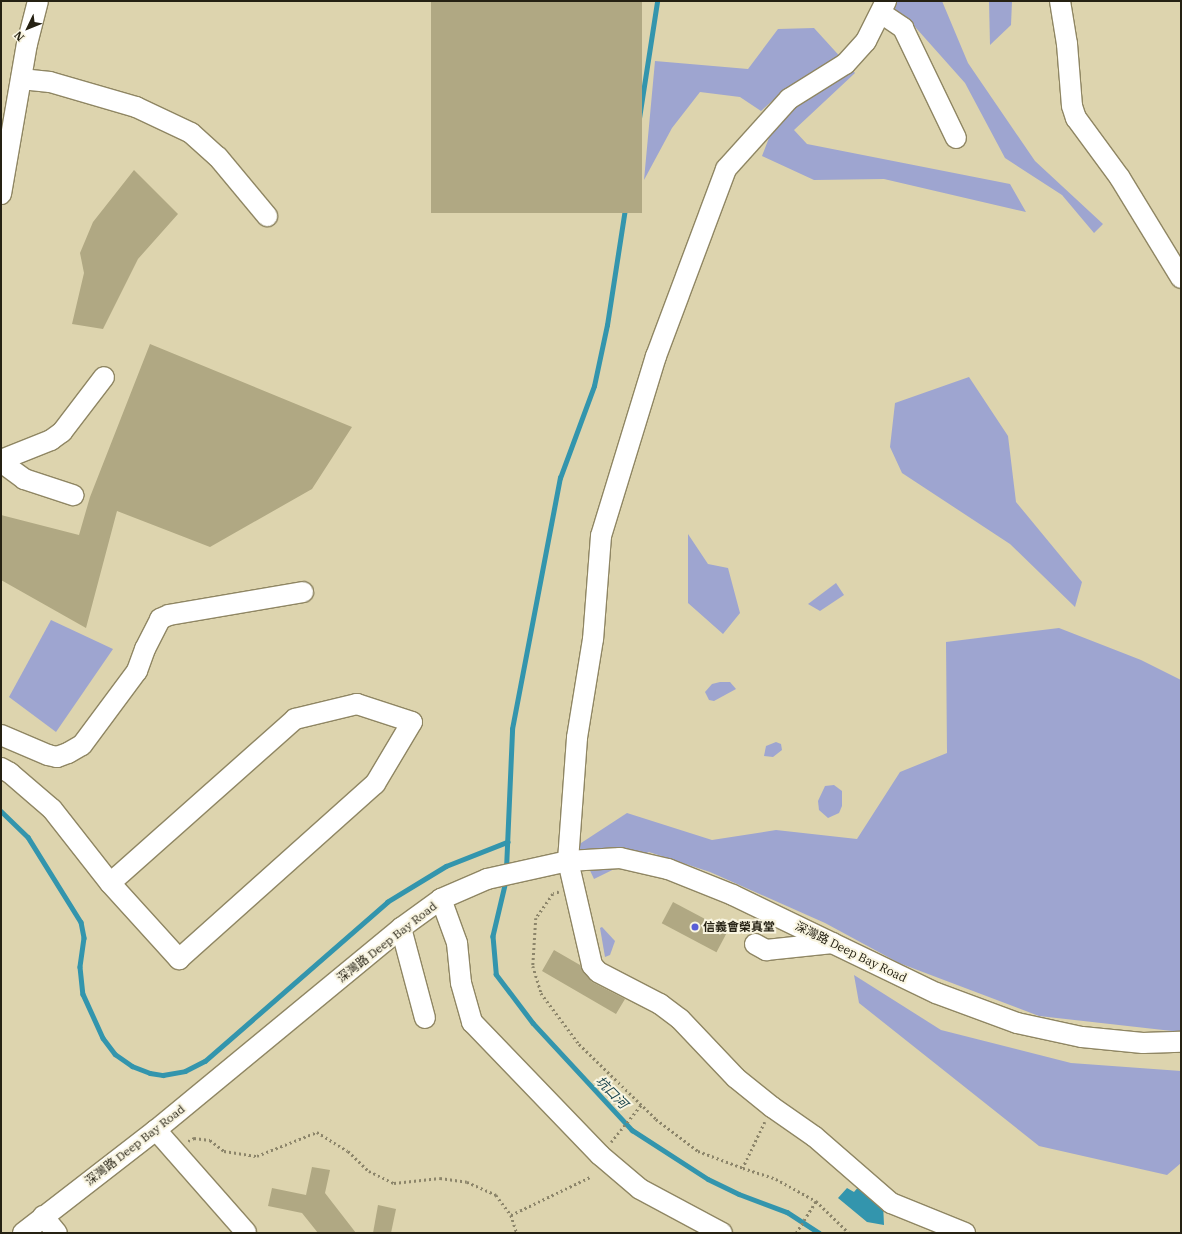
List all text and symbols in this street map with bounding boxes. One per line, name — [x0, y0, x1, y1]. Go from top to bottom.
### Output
north arrow — [8, 8, 48, 48]
text: N — [11, 28, 27, 44]
street label: 深灣路 Deep Bay Road — [334, 899, 440, 985]
street label: 深灣路 Deep Bay Road — [793, 919, 909, 985]
place label: 信義會榮真堂 — [703, 920, 775, 934]
marker: 信義會榮真堂 — [690, 922, 700, 932]
water label: 坑口河 — [592, 1074, 630, 1112]
street label: 深灣路 Deep Bay Road — [82, 1102, 188, 1188]

